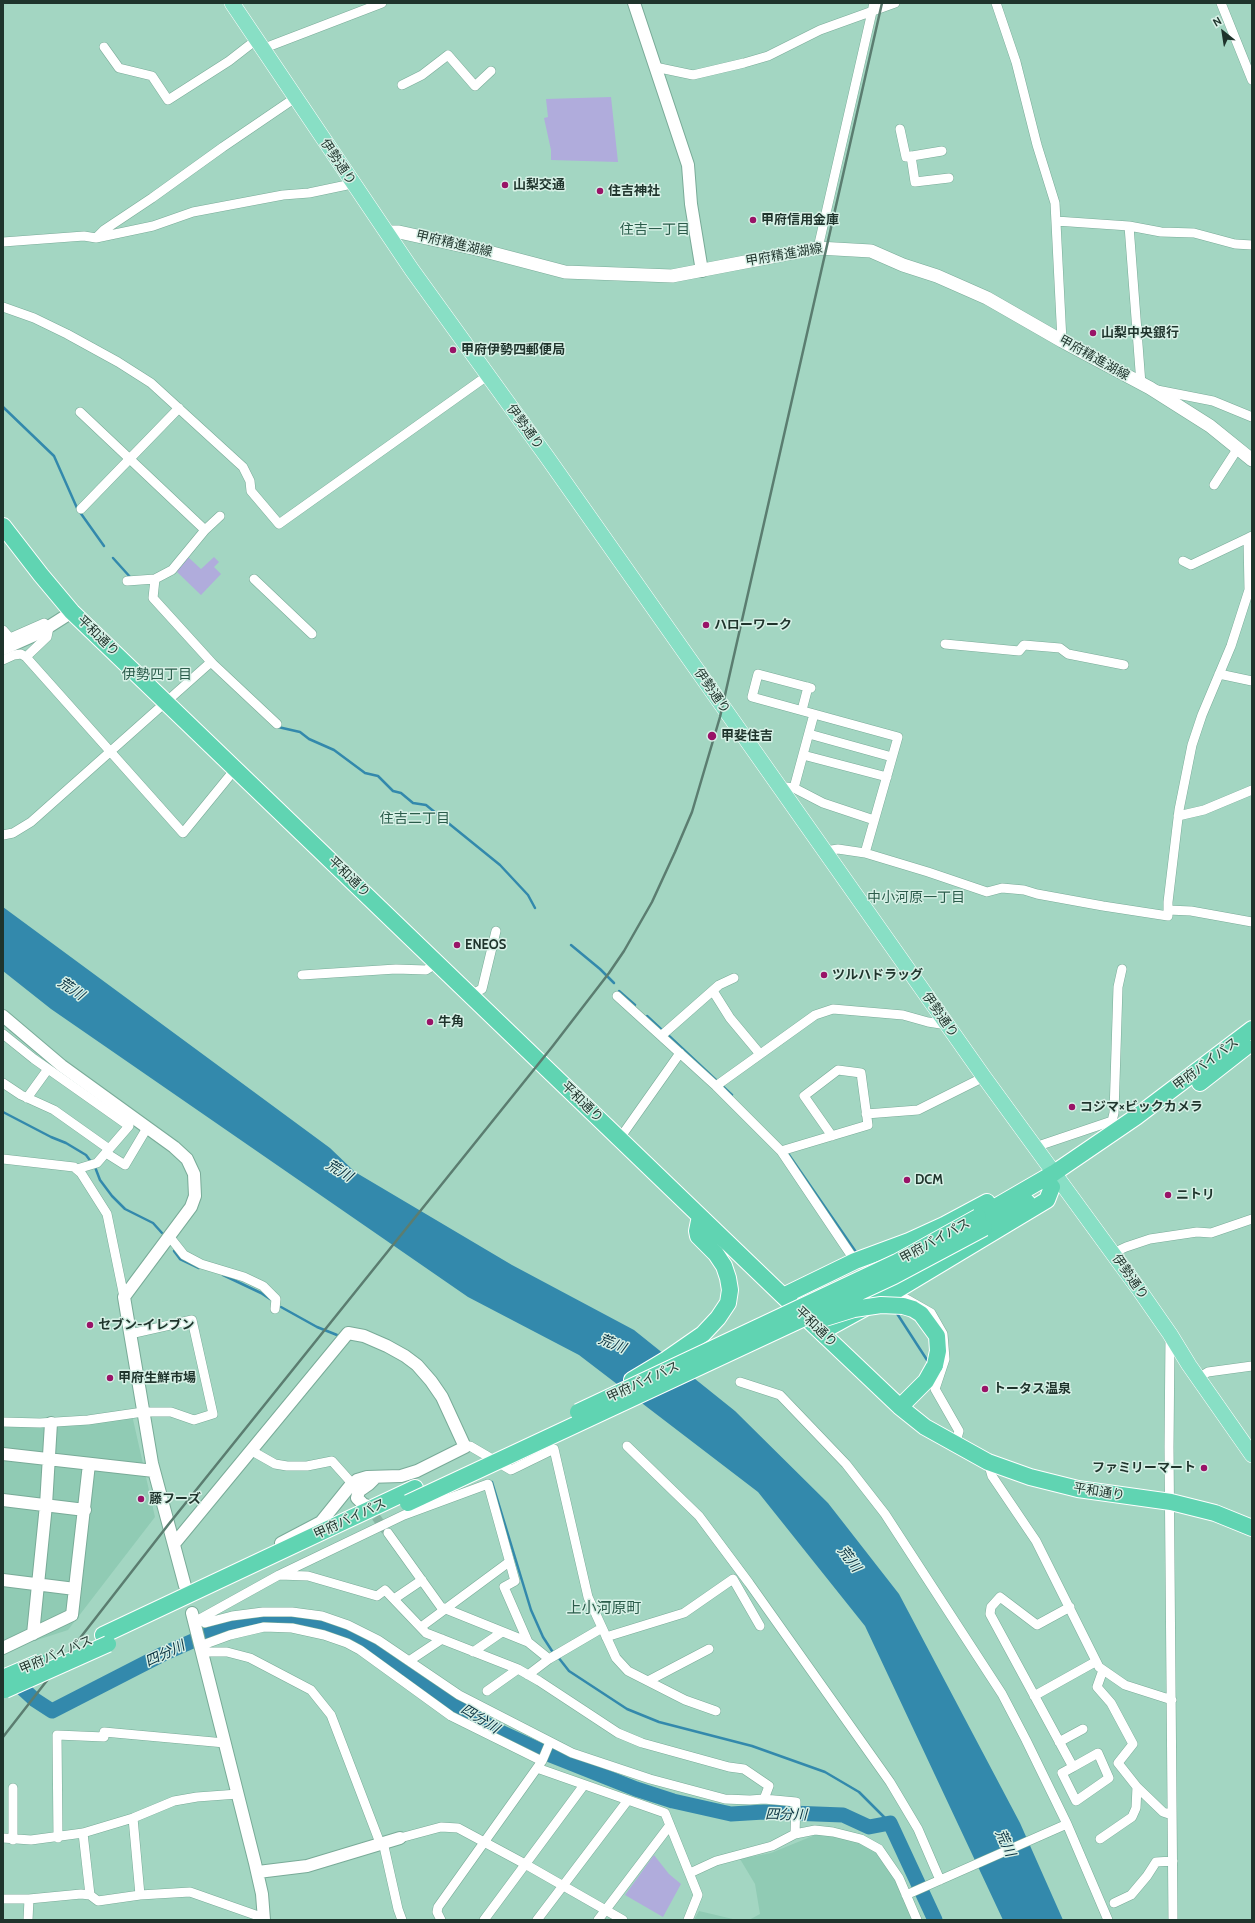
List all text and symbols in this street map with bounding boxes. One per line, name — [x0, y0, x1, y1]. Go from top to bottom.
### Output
north arrow — [1203, 12, 1243, 52]
text: N — [1210, 14, 1224, 30]
street label: 伊勢通り — [317, 136, 359, 188]
place label: 山梨交通 — [513, 177, 565, 193]
marker: 山梨交通 — [500, 180, 510, 190]
place label: 住吉神社 — [608, 183, 660, 199]
marker: 住吉神社 — [595, 186, 605, 196]
place label: 甲府信用金庫 — [761, 212, 839, 228]
marker: 甲府信用金庫 — [748, 215, 758, 225]
district label: 住吉一丁目 — [620, 222, 690, 238]
street label: 甲府精進湖線 — [414, 228, 494, 260]
street label: 甲府精進湖線 — [744, 241, 824, 269]
place label: 山梨中央銀行 — [1101, 325, 1179, 341]
marker: 山梨中央銀行 — [1088, 328, 1098, 338]
street label: 甲府精進湖線 — [1056, 332, 1132, 384]
place label: 甲府伊勢四郵便局 — [461, 342, 565, 358]
marker: 甲府伊勢四郵便局 — [448, 345, 458, 355]
street label: 伊勢通り — [503, 401, 547, 453]
street label: 平和通り — [74, 612, 122, 660]
place label: ハローワーク — [714, 617, 792, 633]
marker: ハローワーク — [701, 620, 711, 630]
street label: 伊勢通り — [691, 665, 733, 717]
district label: 伊勢四丁目 — [122, 667, 192, 683]
place label: 甲斐住吉 — [721, 728, 773, 744]
marker: 甲斐住吉 — [706, 730, 718, 742]
district label: 住吉二丁目 — [380, 811, 450, 827]
street label: 平和通り — [325, 853, 373, 901]
district label: 中小河原一丁目 — [867, 890, 965, 906]
place label: ENEOS — [465, 937, 506, 953]
marker: ENEOS — [452, 940, 462, 950]
place label: ツルハドラッグ — [832, 967, 923, 983]
marker: ツルハドラッグ — [819, 970, 829, 980]
water label: 荒川 — [55, 974, 87, 1004]
street label: 伊勢通り — [919, 989, 961, 1041]
place label: 牛角 — [438, 1014, 464, 1030]
marker: 牛角 — [425, 1017, 435, 1027]
street label: 甲府バイパス — [1170, 1034, 1242, 1094]
street label: 平和通り — [558, 1078, 606, 1126]
place label: コジマ×ビックカメラ — [1080, 1099, 1203, 1115]
marker: コジマ×ビックカメラ — [1067, 1102, 1077, 1112]
water label: 荒川 — [323, 1157, 355, 1185]
place label: DCM — [915, 1172, 943, 1188]
marker: DCM — [902, 1175, 912, 1185]
place label: ニトリ — [1176, 1187, 1215, 1203]
marker: ニトリ — [1163, 1190, 1173, 1200]
street label: 甲府バイパス — [897, 1215, 973, 1267]
street label: 伊勢通り — [1109, 1251, 1151, 1303]
street label: 平和通り — [792, 1303, 840, 1351]
place label: セブン-イレブン — [98, 1317, 194, 1333]
marker: セブン-イレブン — [85, 1320, 95, 1330]
water label: 荒川 — [596, 1331, 628, 1357]
street label: 甲府バイパス — [604, 1358, 682, 1406]
place label: 甲府生鮮市場 — [118, 1370, 196, 1386]
marker: 甲府生鮮市場 — [105, 1373, 115, 1383]
place label: トータス温泉 — [993, 1381, 1071, 1397]
marker: トータス温泉 — [980, 1384, 990, 1394]
place label: ファミリーマート — [1092, 1460, 1196, 1476]
marker: ファミリーマート — [1199, 1463, 1209, 1473]
street label: 平和通り — [1072, 1480, 1126, 1504]
place label: 藤フーズ — [149, 1491, 201, 1507]
marker: 藤フーズ — [136, 1494, 146, 1504]
street label: 甲府バイパス — [311, 1495, 389, 1543]
water label: 荒川 — [834, 1543, 864, 1575]
district label: 上小河原町 — [567, 1600, 641, 1618]
street label: 甲府バイパス — [17, 1633, 95, 1677]
water label: 四分川 — [142, 1638, 188, 1670]
water label: 四分川 — [458, 1701, 502, 1737]
water label: 四分川 — [765, 1806, 807, 1824]
water label: 荒川 — [991, 1827, 1019, 1859]

